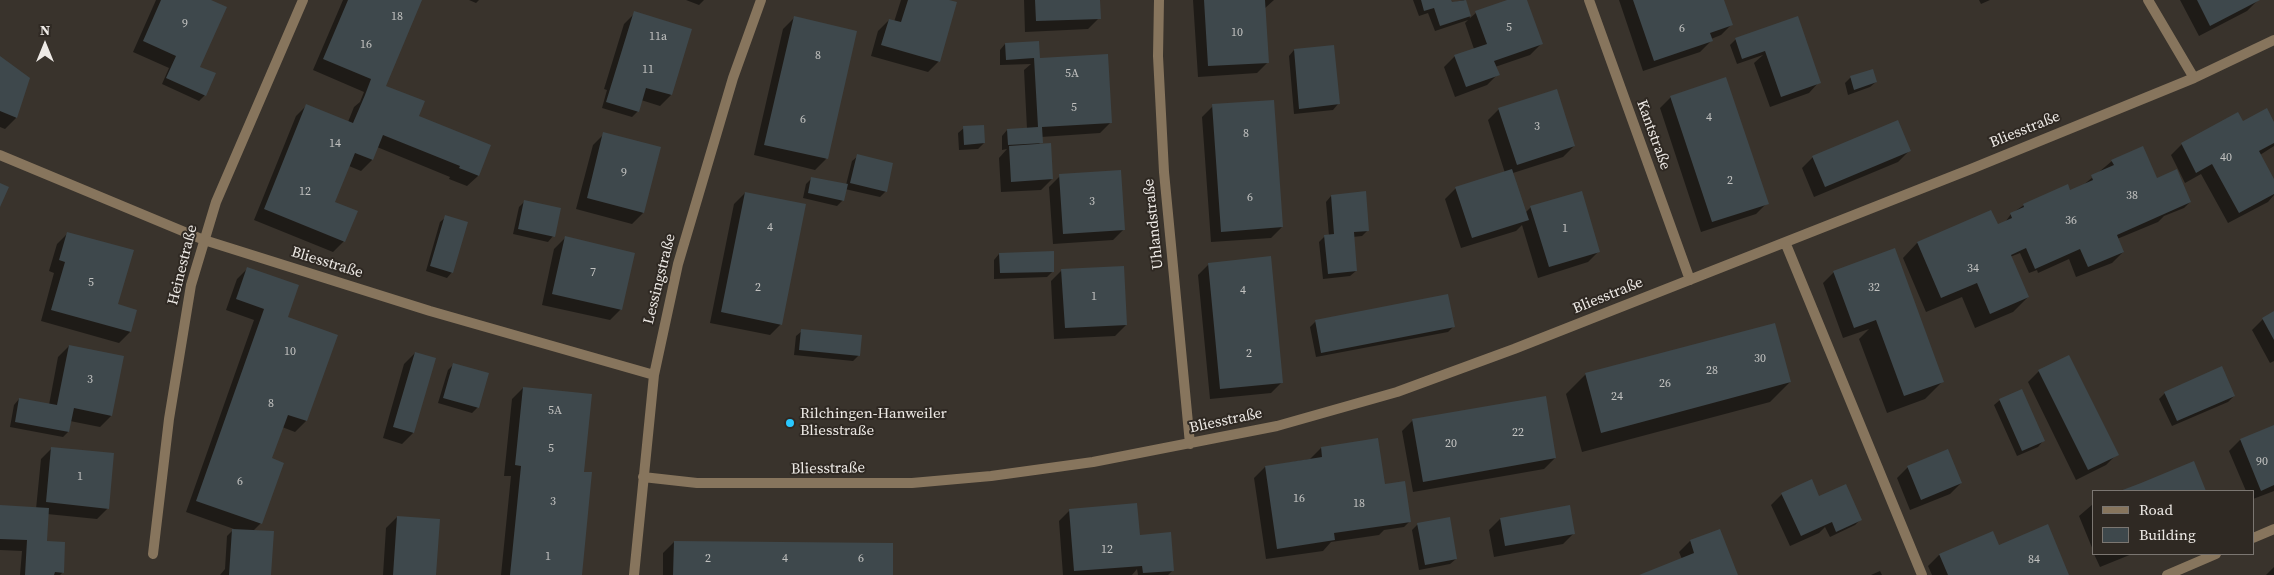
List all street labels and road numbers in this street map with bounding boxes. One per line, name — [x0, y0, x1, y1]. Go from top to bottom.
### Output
street label: Kantstraße — [1632, 98, 1674, 172]
street label: Bliesstraße — [1987, 108, 2063, 152]
street label: Uhlandstraße — [1140, 178, 1168, 270]
street label: Heinestraße — [164, 223, 202, 307]
street label: Lessingstraße — [640, 232, 680, 326]
street label: Bliesstraße — [289, 244, 365, 282]
street label: Bliesstraße — [1570, 274, 1646, 318]
street label: Bliesstraße — [1188, 404, 1264, 438]
street label: Bliesstraße — [791, 459, 865, 479]

